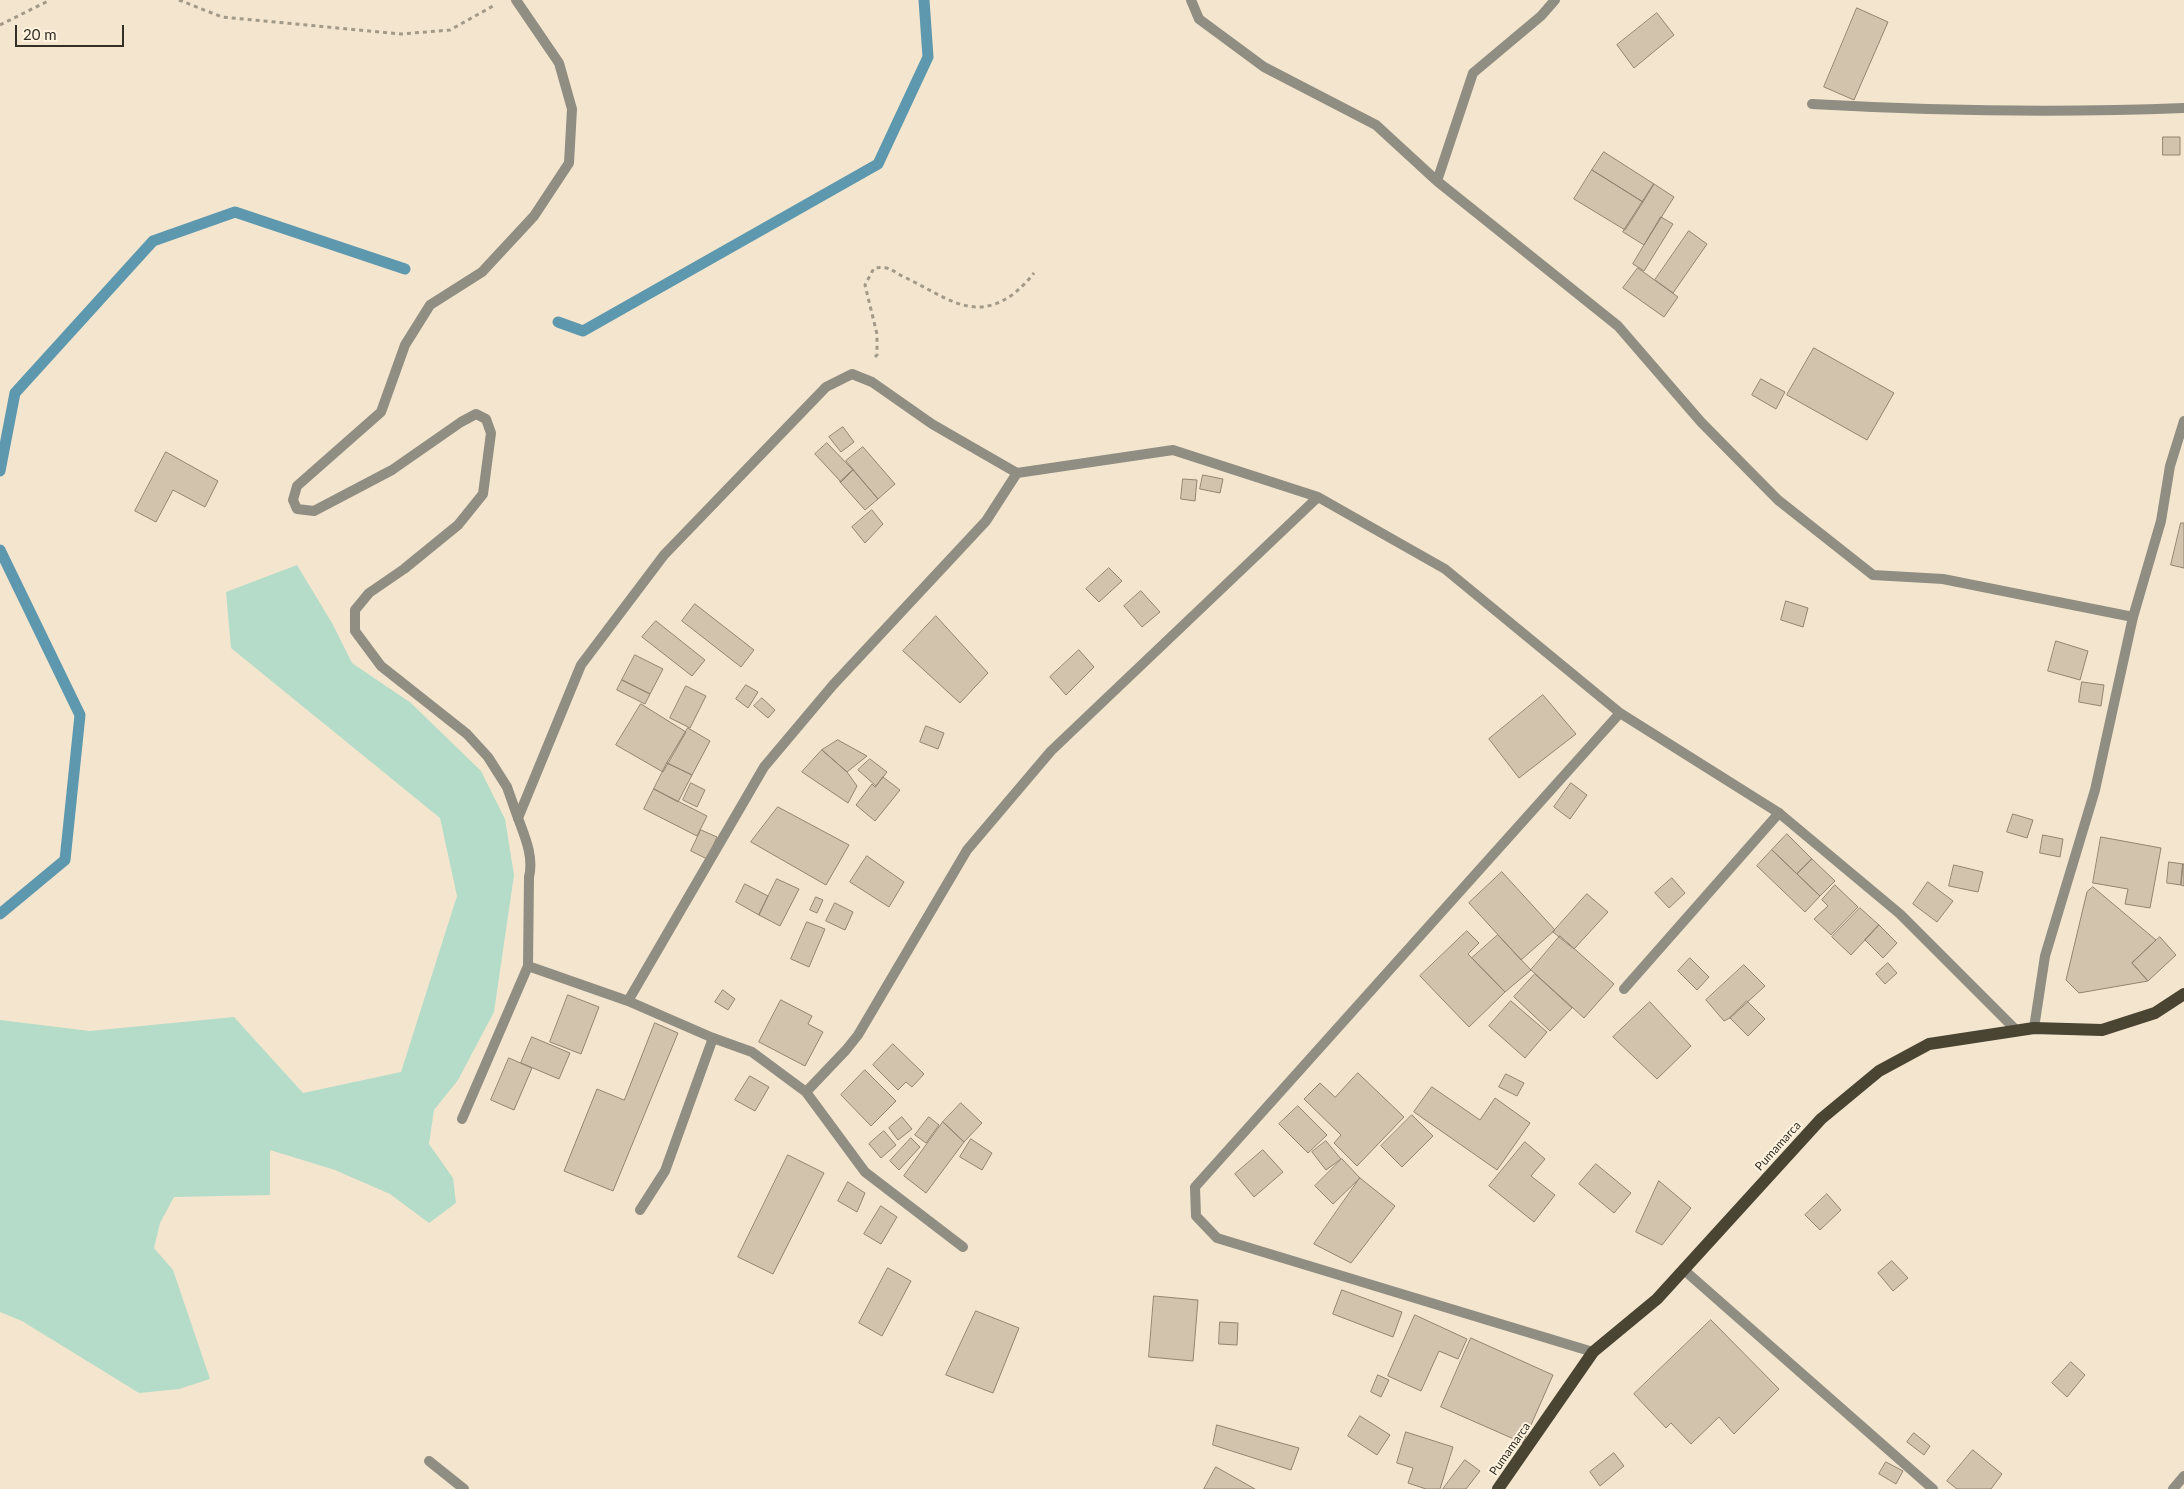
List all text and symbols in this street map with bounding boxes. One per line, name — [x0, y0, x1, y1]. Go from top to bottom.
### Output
scale bar — [18, 15, 126, 47]
text: 20 m — [23, 25, 57, 43]
street label: Pumamarca — [1752, 1118, 1804, 1174]
street label: Pumamarca — [1487, 1420, 1533, 1478]

